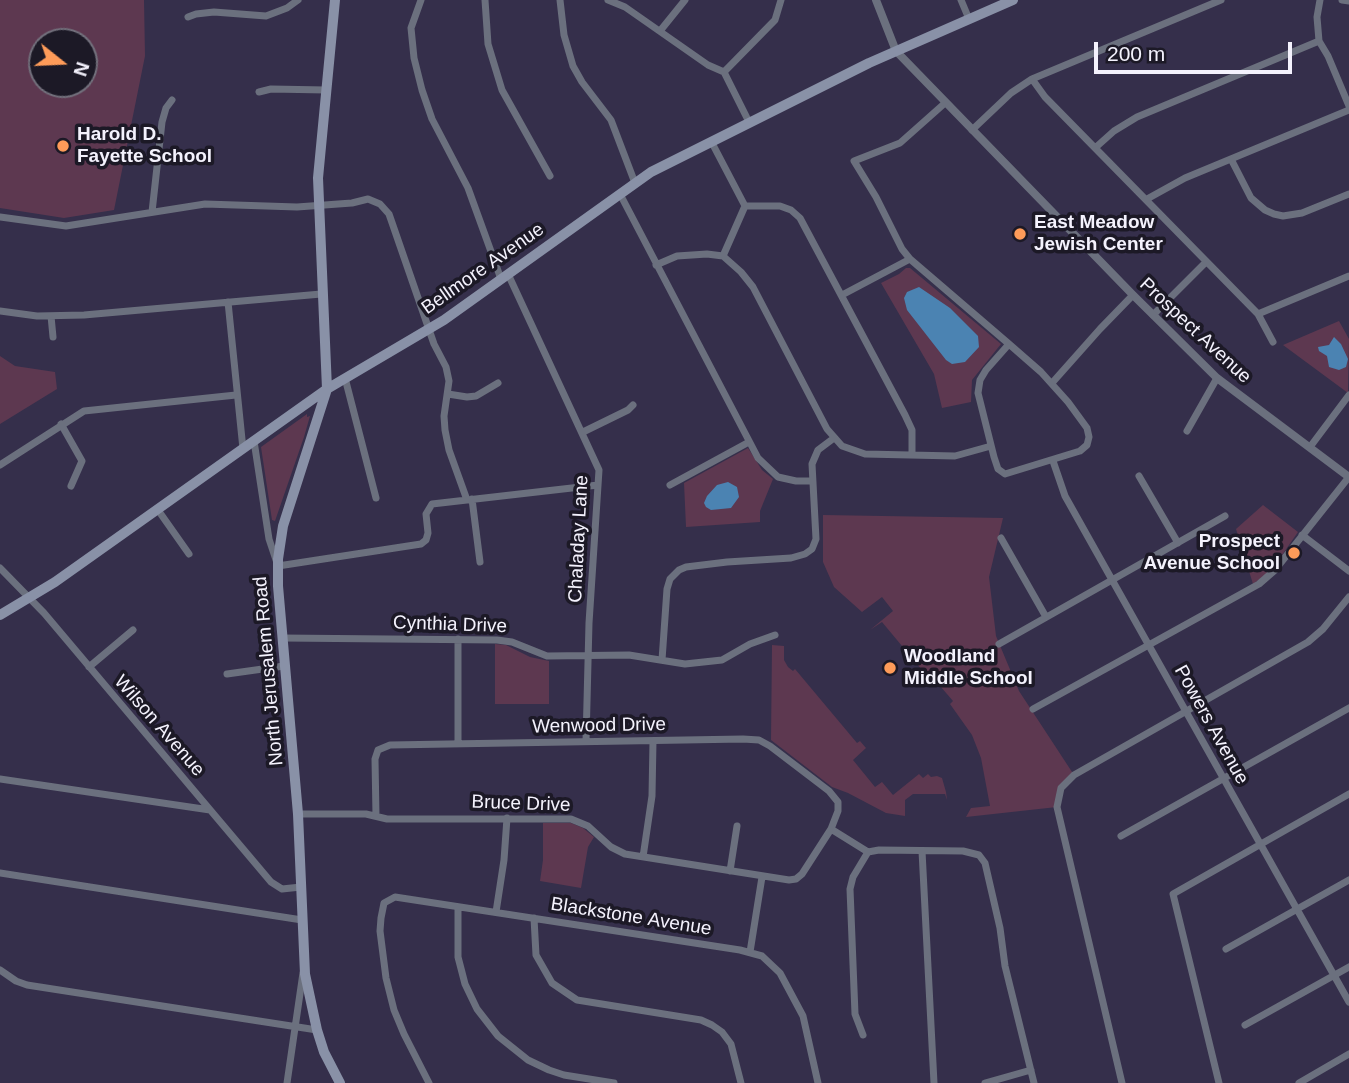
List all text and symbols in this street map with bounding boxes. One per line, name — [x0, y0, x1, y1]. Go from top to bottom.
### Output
north arrow — [28, 28, 98, 98]
scale bar — [1097, 28, 1295, 72]
text: 200 m — [1107, 42, 1165, 65]
text: N — [69, 59, 94, 79]
place label: Harold D. Fayette School — [77, 124, 212, 168]
marker: Harold D. Fayette School — [55, 138, 71, 154]
place label: East Meadow Jewish Center — [1034, 212, 1163, 256]
street label: Bellmore Avenue — [417, 218, 549, 320]
marker: East Meadow Jewish Center — [1012, 226, 1028, 242]
street label: Prospect Avenue — [1134, 273, 1256, 389]
street label: Chaladay Lane — [564, 475, 594, 603]
place label: Prospect Avenue School — [1143, 531, 1280, 575]
marker: Prospect Avenue School — [1286, 545, 1302, 561]
street label: North Jerusalem Road — [249, 575, 289, 767]
street label: Cynthia Drive — [393, 612, 507, 638]
place label: Woodland Middle School — [904, 646, 1033, 690]
marker: Woodland Middle School — [882, 660, 898, 676]
street label: Powers Avenue — [1169, 661, 1253, 789]
street label: Wilson Avenue — [109, 671, 209, 781]
street label: Wenwood Drive — [532, 713, 666, 739]
street label: Bruce Drive — [471, 791, 571, 817]
street label: Blackstone Avenue — [549, 893, 713, 941]

